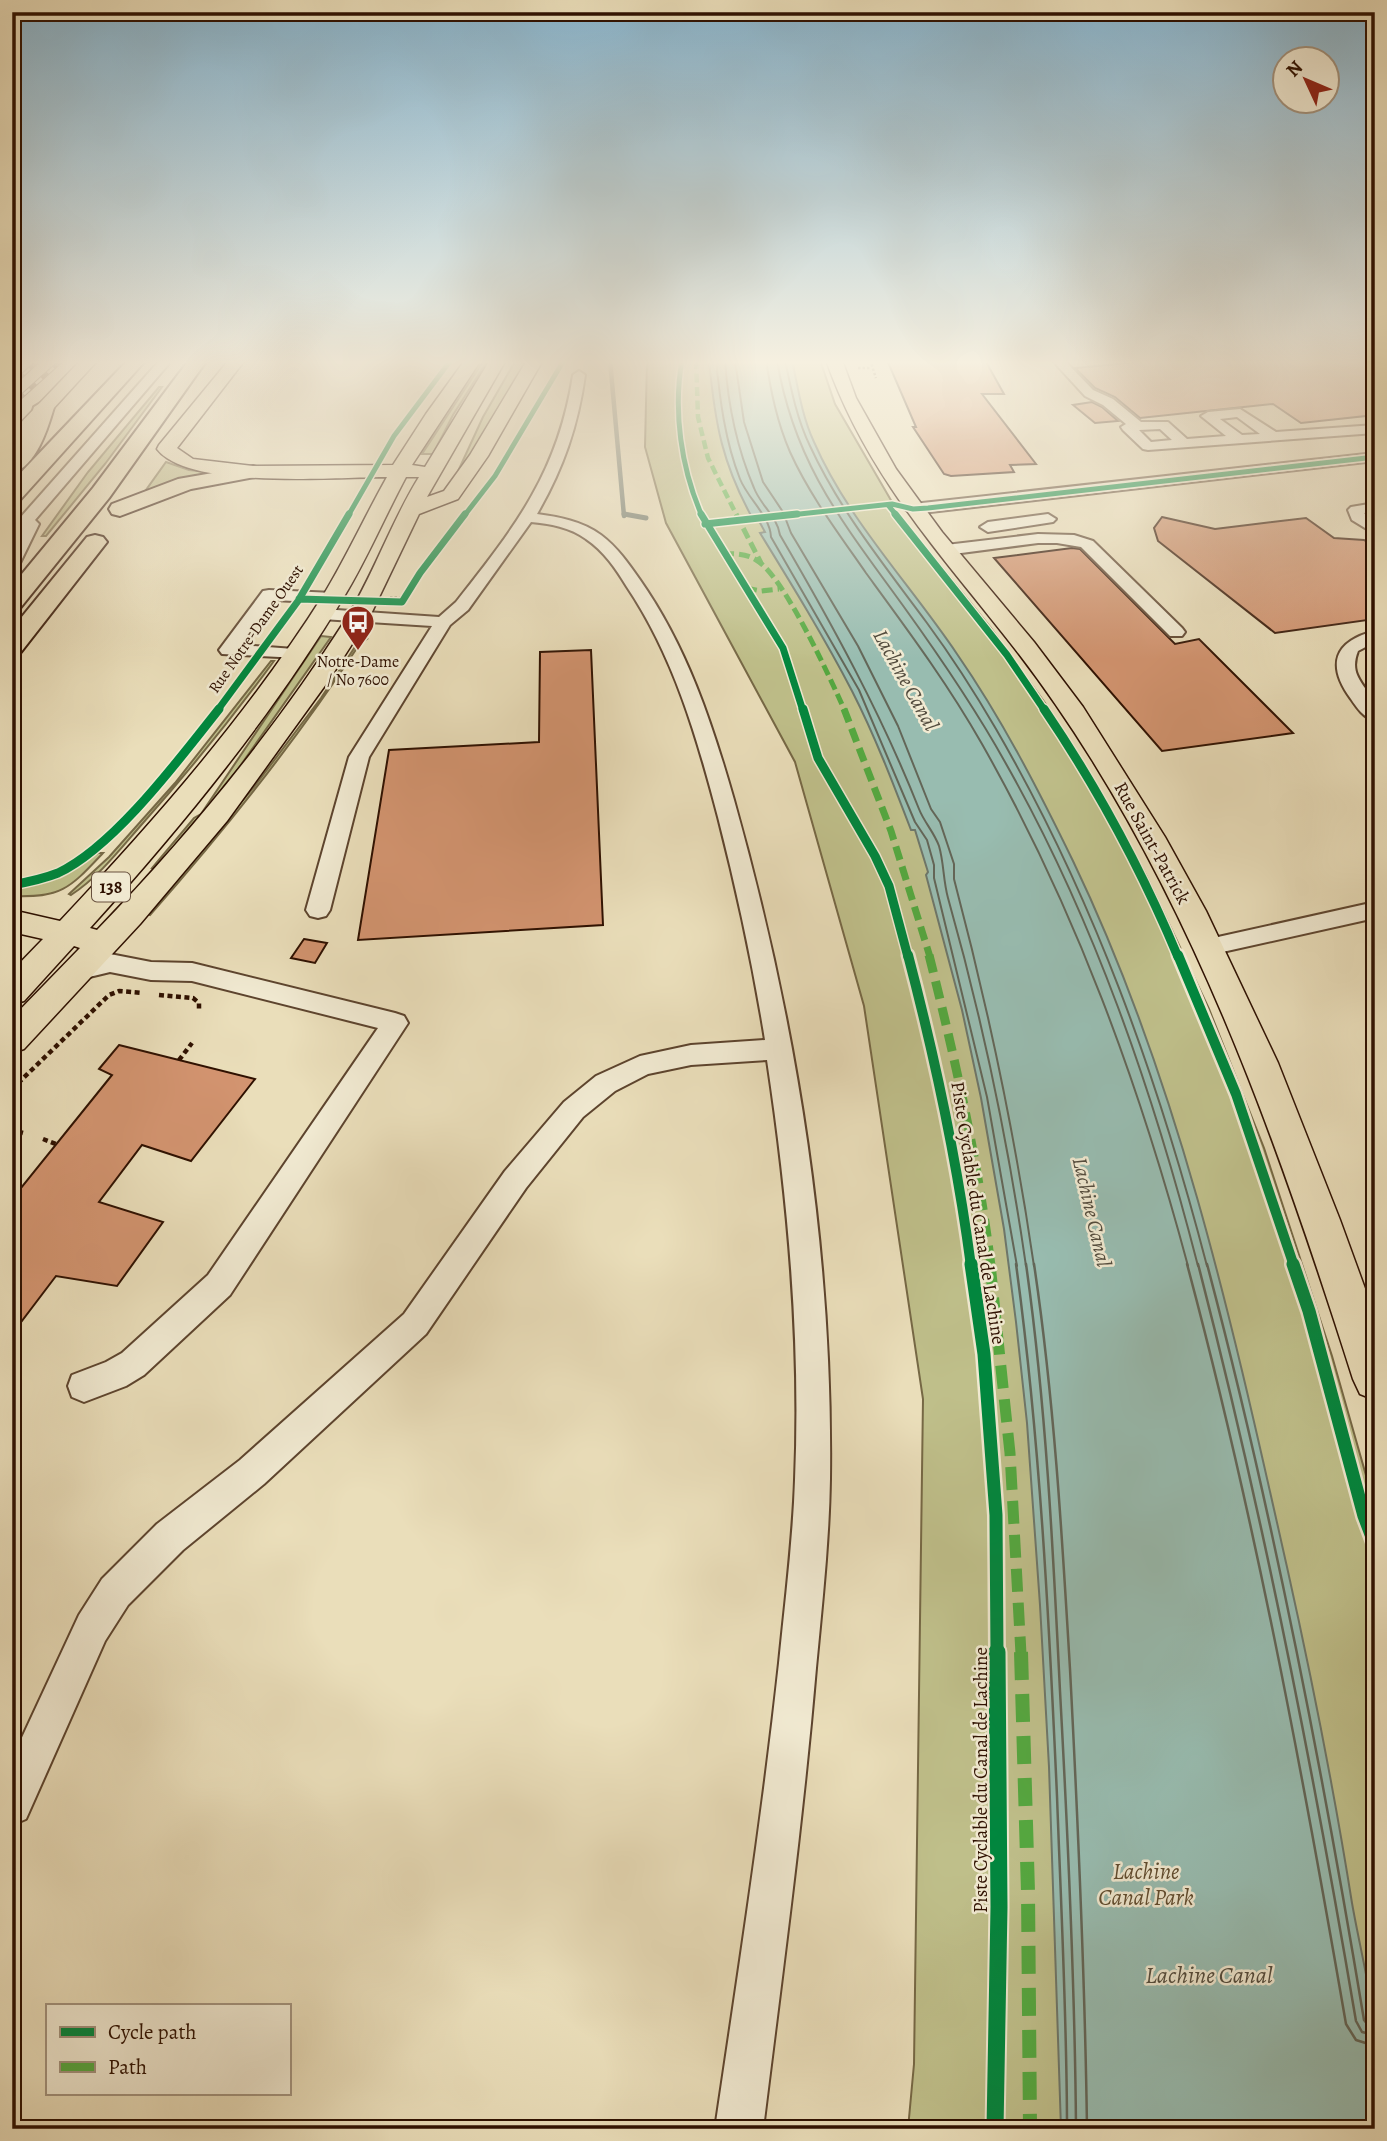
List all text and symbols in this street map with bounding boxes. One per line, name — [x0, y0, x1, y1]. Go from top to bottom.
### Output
north arrow — [1272, 46, 1342, 116]
text: N — [1280, 55, 1309, 83]
street label: Rue Notre-Dame Ouest — [203, 560, 309, 698]
bus stop icon: Notre-Dame / No 7600 — [339, 603, 377, 652]
water label: Lachine Canal — [867, 624, 946, 736]
place label: Notre-Dame / No 7600 — [317, 651, 399, 691]
street label: Rue Saint-Patrick — [1108, 777, 1197, 909]
road number: 138 — [92, 872, 130, 902]
street label: Piste Cyclable du Canal de Lachine — [944, 1080, 1012, 1346]
water label: Lachine Canal — [1066, 1154, 1118, 1270]
street label: Piste Cyclable du Canal de Lachine — [968, 1647, 994, 1913]
park label: Lachine Canal Park — [1098, 1856, 1194, 1913]
water label: Lachine Canal — [1145, 1959, 1273, 1991]
legend — [46, 2004, 290, 2096]
text: Cycle path — [108, 2018, 197, 2046]
text: Path — [108, 2053, 147, 2081]

